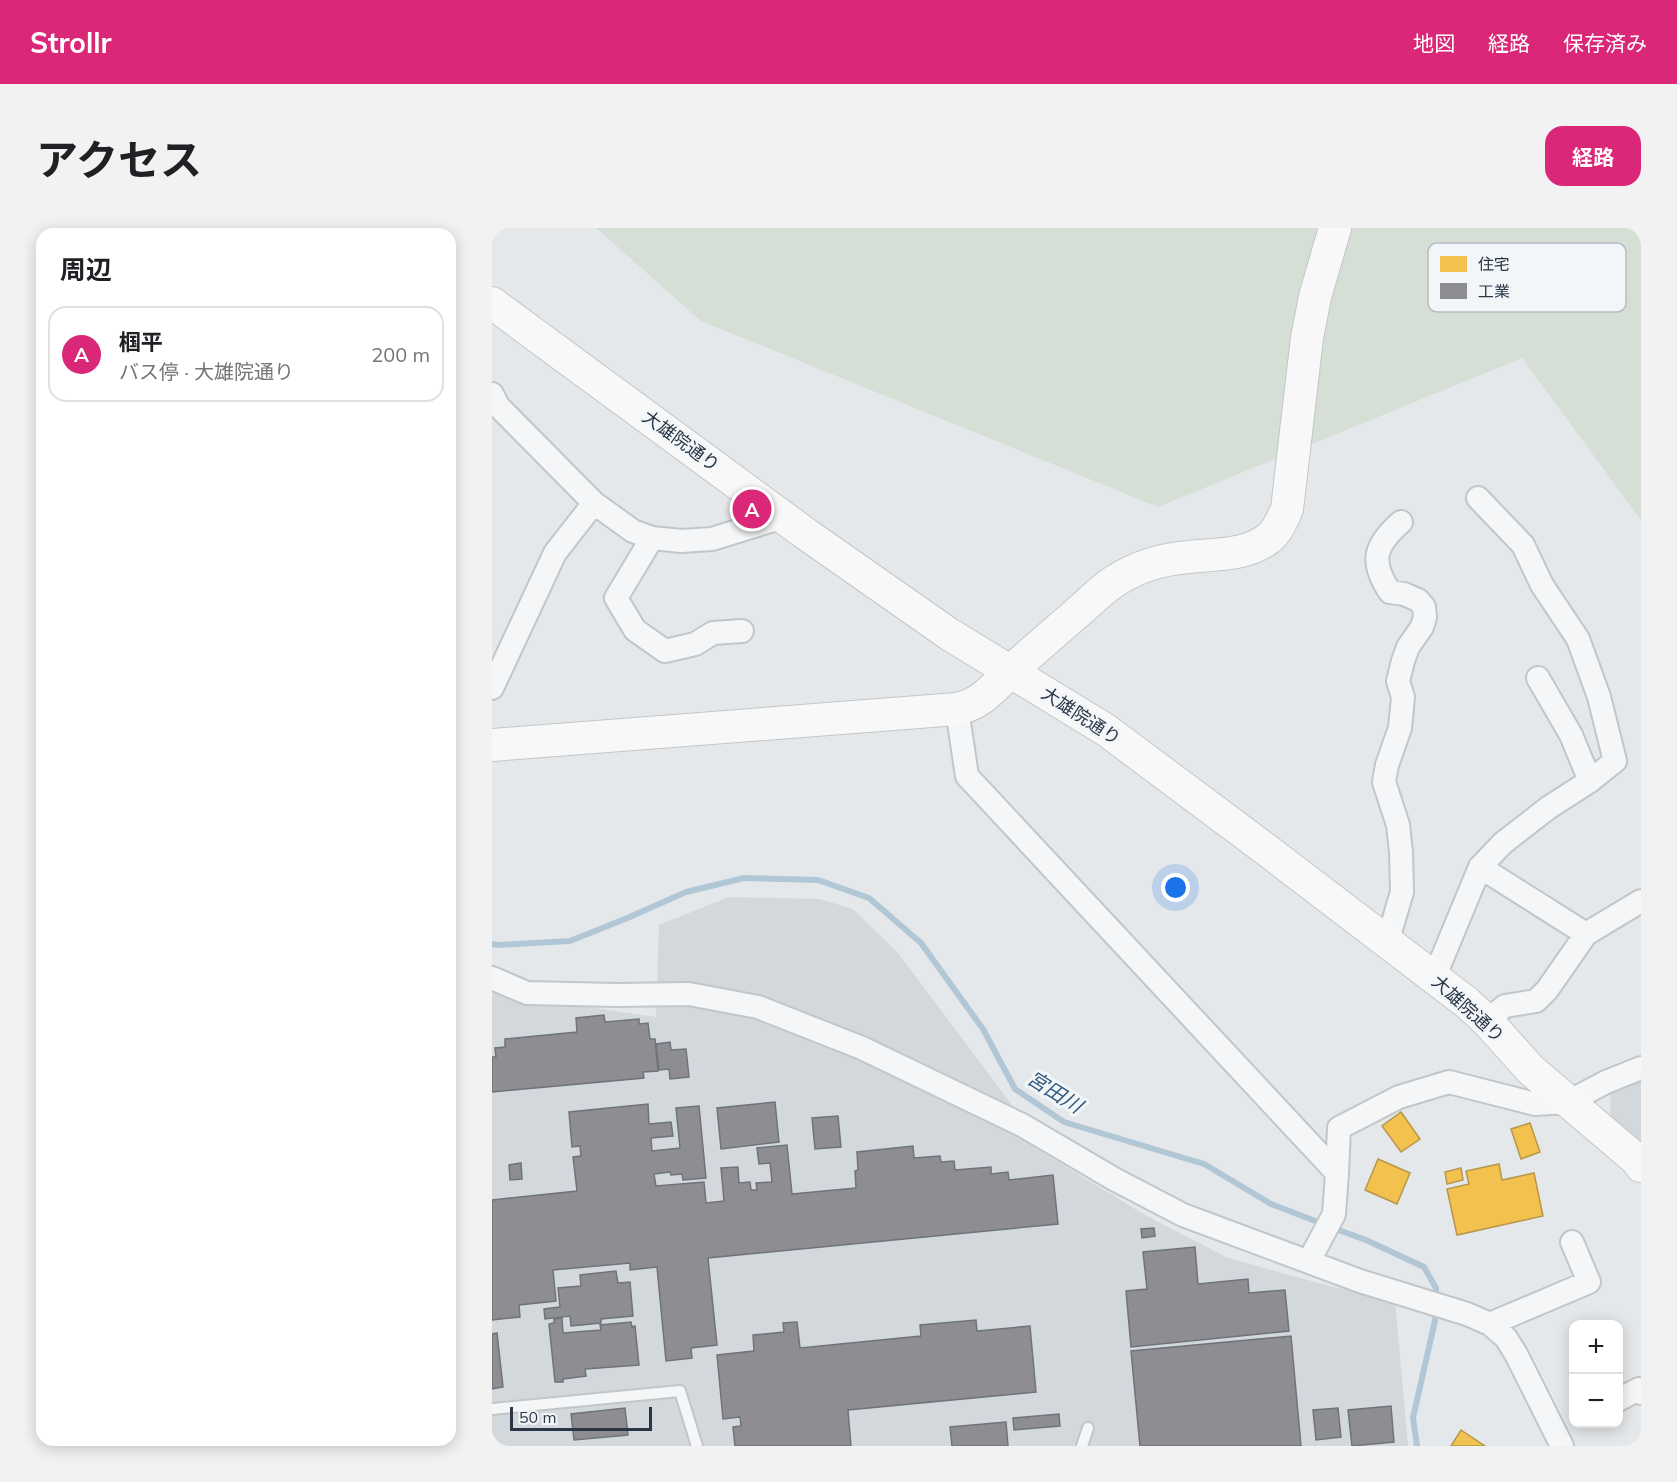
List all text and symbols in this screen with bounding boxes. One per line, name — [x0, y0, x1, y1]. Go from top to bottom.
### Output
text: Strollr — [30, 25, 112, 60]
text: 地図 — [1413, 30, 1455, 56]
text: 経路 — [1488, 30, 1530, 56]
text: 保存済み — [1563, 30, 1647, 56]
button: 経路 — [1545, 126, 1641, 186]
text: アクセス — [36, 133, 202, 186]
legend — [1428, 243, 1626, 312]
text: 周辺 — [60, 253, 112, 286]
text: 住宅 — [1478, 254, 1510, 274]
text: 工業 — [1478, 281, 1510, 301]
text: 椢平 — [119, 328, 163, 356]
text: A — [74, 342, 89, 367]
text: 200 m — [371, 342, 430, 367]
text: バス停 · 大雄院通り — [119, 359, 294, 384]
street label: 大雄院通り — [638, 405, 724, 476]
pin: A — [732, 486, 772, 532]
street label: 大雄院通り — [1037, 681, 1125, 750]
your location — [1161, 873, 1190, 902]
street label: 大雄院通り — [1427, 970, 1509, 1047]
water label: 宮田川 — [1023, 1065, 1089, 1119]
map controls — [1569, 1320, 1623, 1428]
button: + — [1569, 1320, 1623, 1374]
button: − — [1569, 1374, 1623, 1428]
scale bar — [510, 1404, 652, 1432]
text: 50 m — [519, 1407, 556, 1427]

